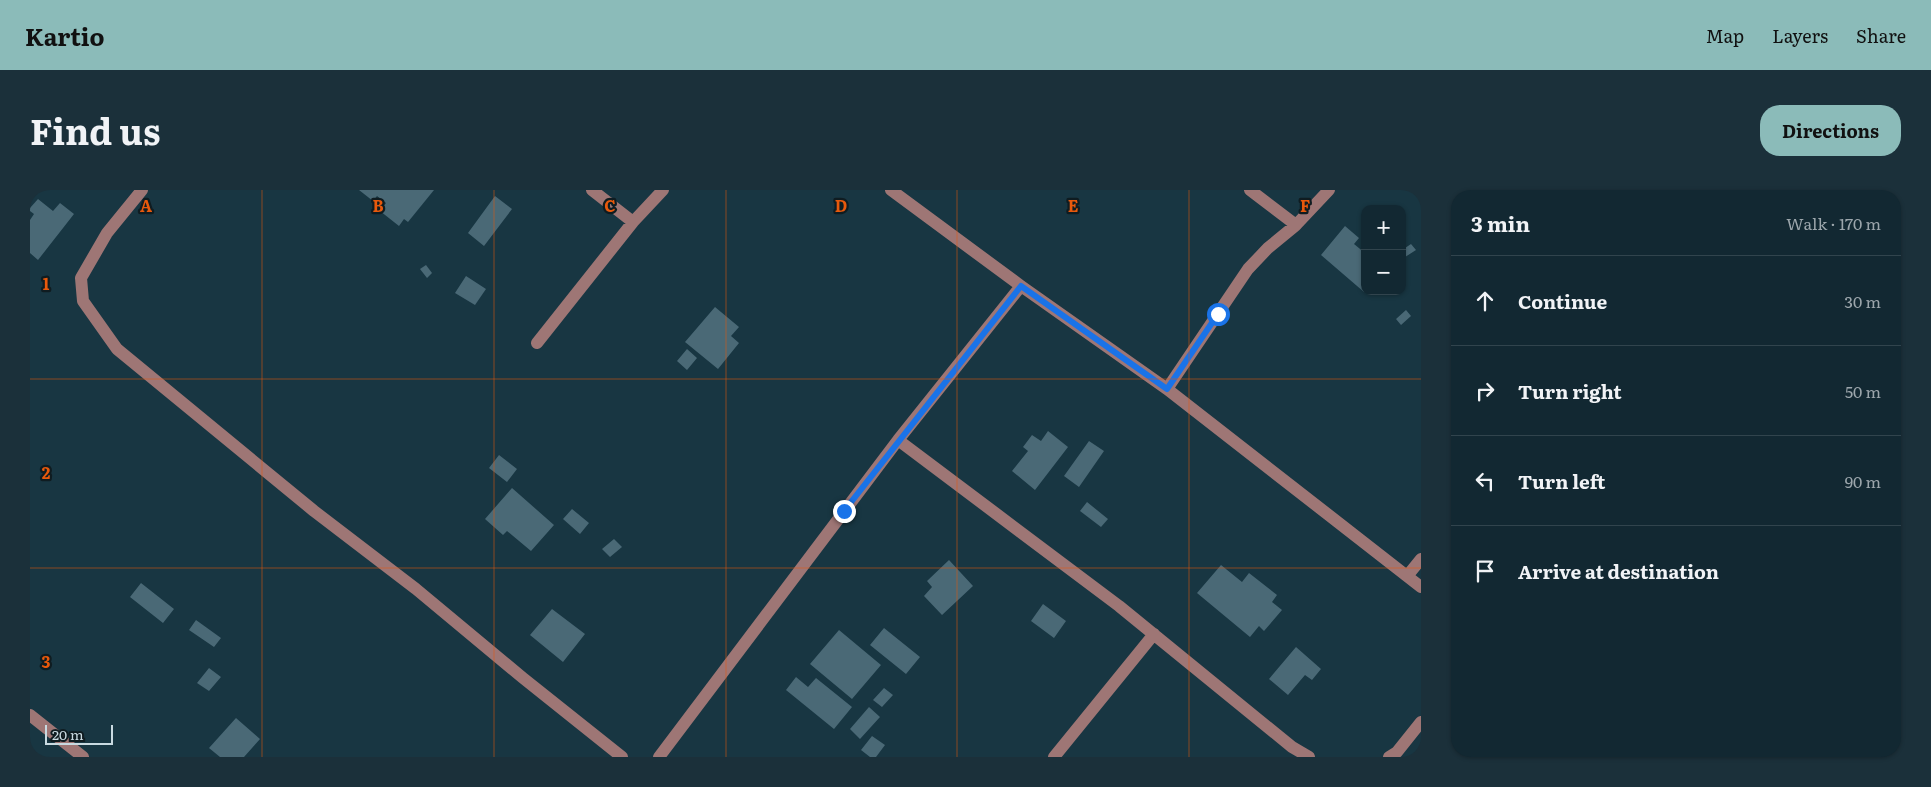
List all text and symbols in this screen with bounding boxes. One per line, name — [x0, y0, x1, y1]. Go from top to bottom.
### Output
text: Kartio — [25, 18, 104, 53]
text: Map — [1706, 22, 1744, 49]
text: Layers — [1772, 22, 1828, 49]
text: Share — [1856, 22, 1906, 49]
text: Find us — [30, 104, 160, 156]
button: Directions — [1760, 105, 1901, 156]
text: A — [140, 193, 152, 217]
text: B — [372, 193, 384, 217]
text: C — [604, 193, 616, 217]
text: D — [835, 193, 847, 217]
text: E — [1068, 193, 1079, 217]
text: F — [1300, 193, 1310, 217]
map controls — [1361, 205, 1406, 295]
button: + — [1361, 205, 1406, 250]
text: 3 min — [1471, 207, 1530, 238]
text: Walk · 170 m — [1786, 211, 1881, 235]
button: − — [1361, 250, 1406, 295]
text: 1 — [43, 271, 50, 295]
icon: ahead — [1471, 287, 1499, 315]
text: Continue — [1518, 287, 1607, 315]
text: 30 m — [1844, 289, 1881, 313]
route start — [1207, 303, 1230, 326]
icon: right — [1471, 377, 1499, 405]
text: Turn right — [1518, 377, 1622, 405]
text: 50 m — [1845, 379, 1881, 403]
text: 2 — [42, 460, 51, 484]
icon: left — [1471, 467, 1499, 495]
text: Turn left — [1518, 467, 1605, 495]
text: 90 m — [1845, 469, 1881, 493]
route end — [833, 500, 856, 523]
icon: arrive — [1471, 557, 1499, 585]
text: Arrive at destination — [1518, 557, 1719, 585]
text: 3 — [42, 649, 51, 673]
scale bar — [45, 722, 112, 745]
text: 20 m — [52, 724, 84, 744]

